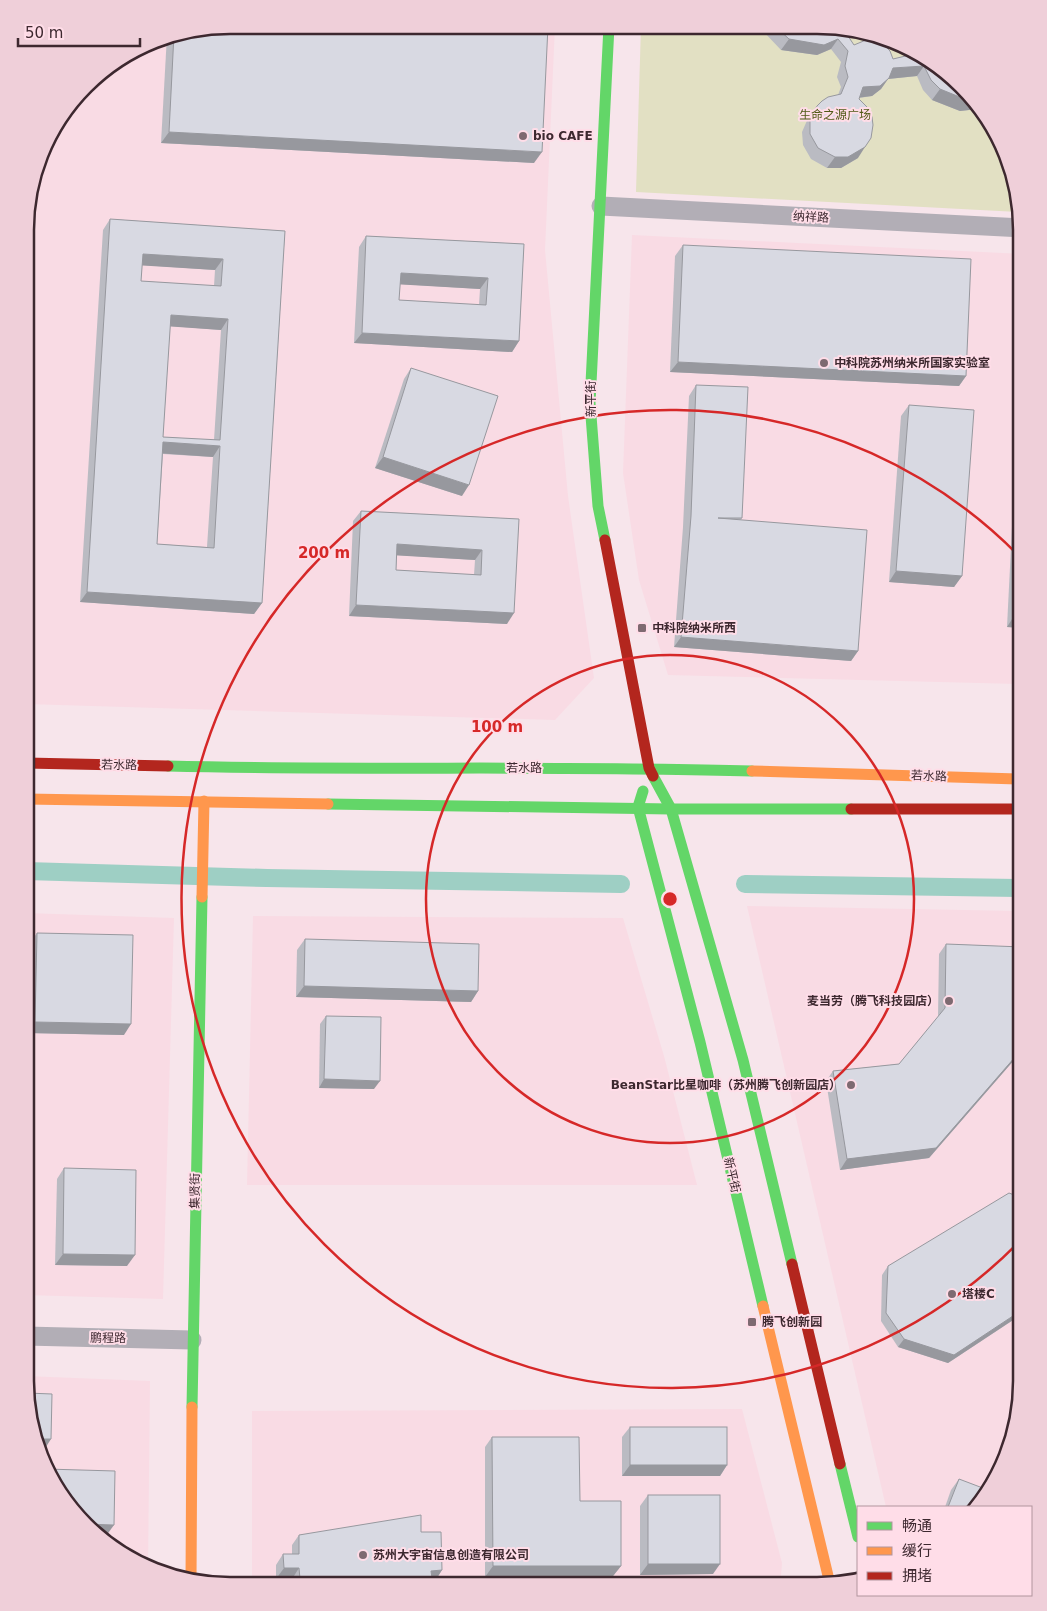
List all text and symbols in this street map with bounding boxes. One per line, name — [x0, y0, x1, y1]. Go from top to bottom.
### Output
scale bar — [18, 15, 140, 47]
text: 50 m — [25, 24, 63, 42]
park label: 生命之源广场 — [799, 108, 871, 122]
place label: bio CAFE — [533, 129, 593, 143]
marker: bio CAFE — [517, 130, 529, 142]
street label: 纳祥路 — [793, 209, 829, 225]
place label: 中科院苏州纳米所国家实验室 — [834, 356, 990, 370]
marker: 中科院苏州纳米所国家实验室 — [818, 357, 830, 369]
street label: 新平街 — [584, 381, 598, 417]
text: 200 m — [298, 544, 350, 562]
place label: 中科院纳米所西 — [652, 621, 736, 635]
marker: 中科院纳米所西 — [636, 622, 648, 634]
text: 100 m — [471, 718, 523, 736]
street label: 若水路 — [101, 758, 137, 772]
street label: 若水路 — [506, 761, 542, 775]
street label: 若水路 — [911, 768, 947, 784]
centre of rings — [661, 890, 679, 908]
place label: 麦当劳（腾飞科技园店） — [807, 994, 939, 1008]
marker: 麦当劳（腾飞科技园店） — [943, 995, 955, 1007]
place label: BeanStar比星咖啡（苏州腾飞创新园店） — [611, 1078, 841, 1092]
marker: BeanStar比星咖啡（苏州腾飞创新园店） — [845, 1079, 857, 1091]
street label: 新平街 — [721, 1156, 743, 1194]
street label: 集贤街 — [188, 1173, 202, 1209]
place label: 塔楼C — [962, 1287, 995, 1301]
marker: 塔楼C — [946, 1288, 958, 1300]
place label: 腾飞创新园 — [762, 1315, 822, 1329]
marker: 腾飞创新园 — [746, 1316, 758, 1328]
street label: 鹏程路 — [90, 1331, 126, 1345]
legend — [857, 1506, 1032, 1596]
text: 畅通 — [902, 1517, 932, 1535]
text: 缓行 — [902, 1542, 932, 1560]
place label: 苏州大宇宙信息创造有限公司 — [373, 1548, 529, 1562]
marker: 苏州大宇宙信息创造有限公司 — [357, 1549, 369, 1561]
text: 拥堵 — [902, 1567, 932, 1585]

